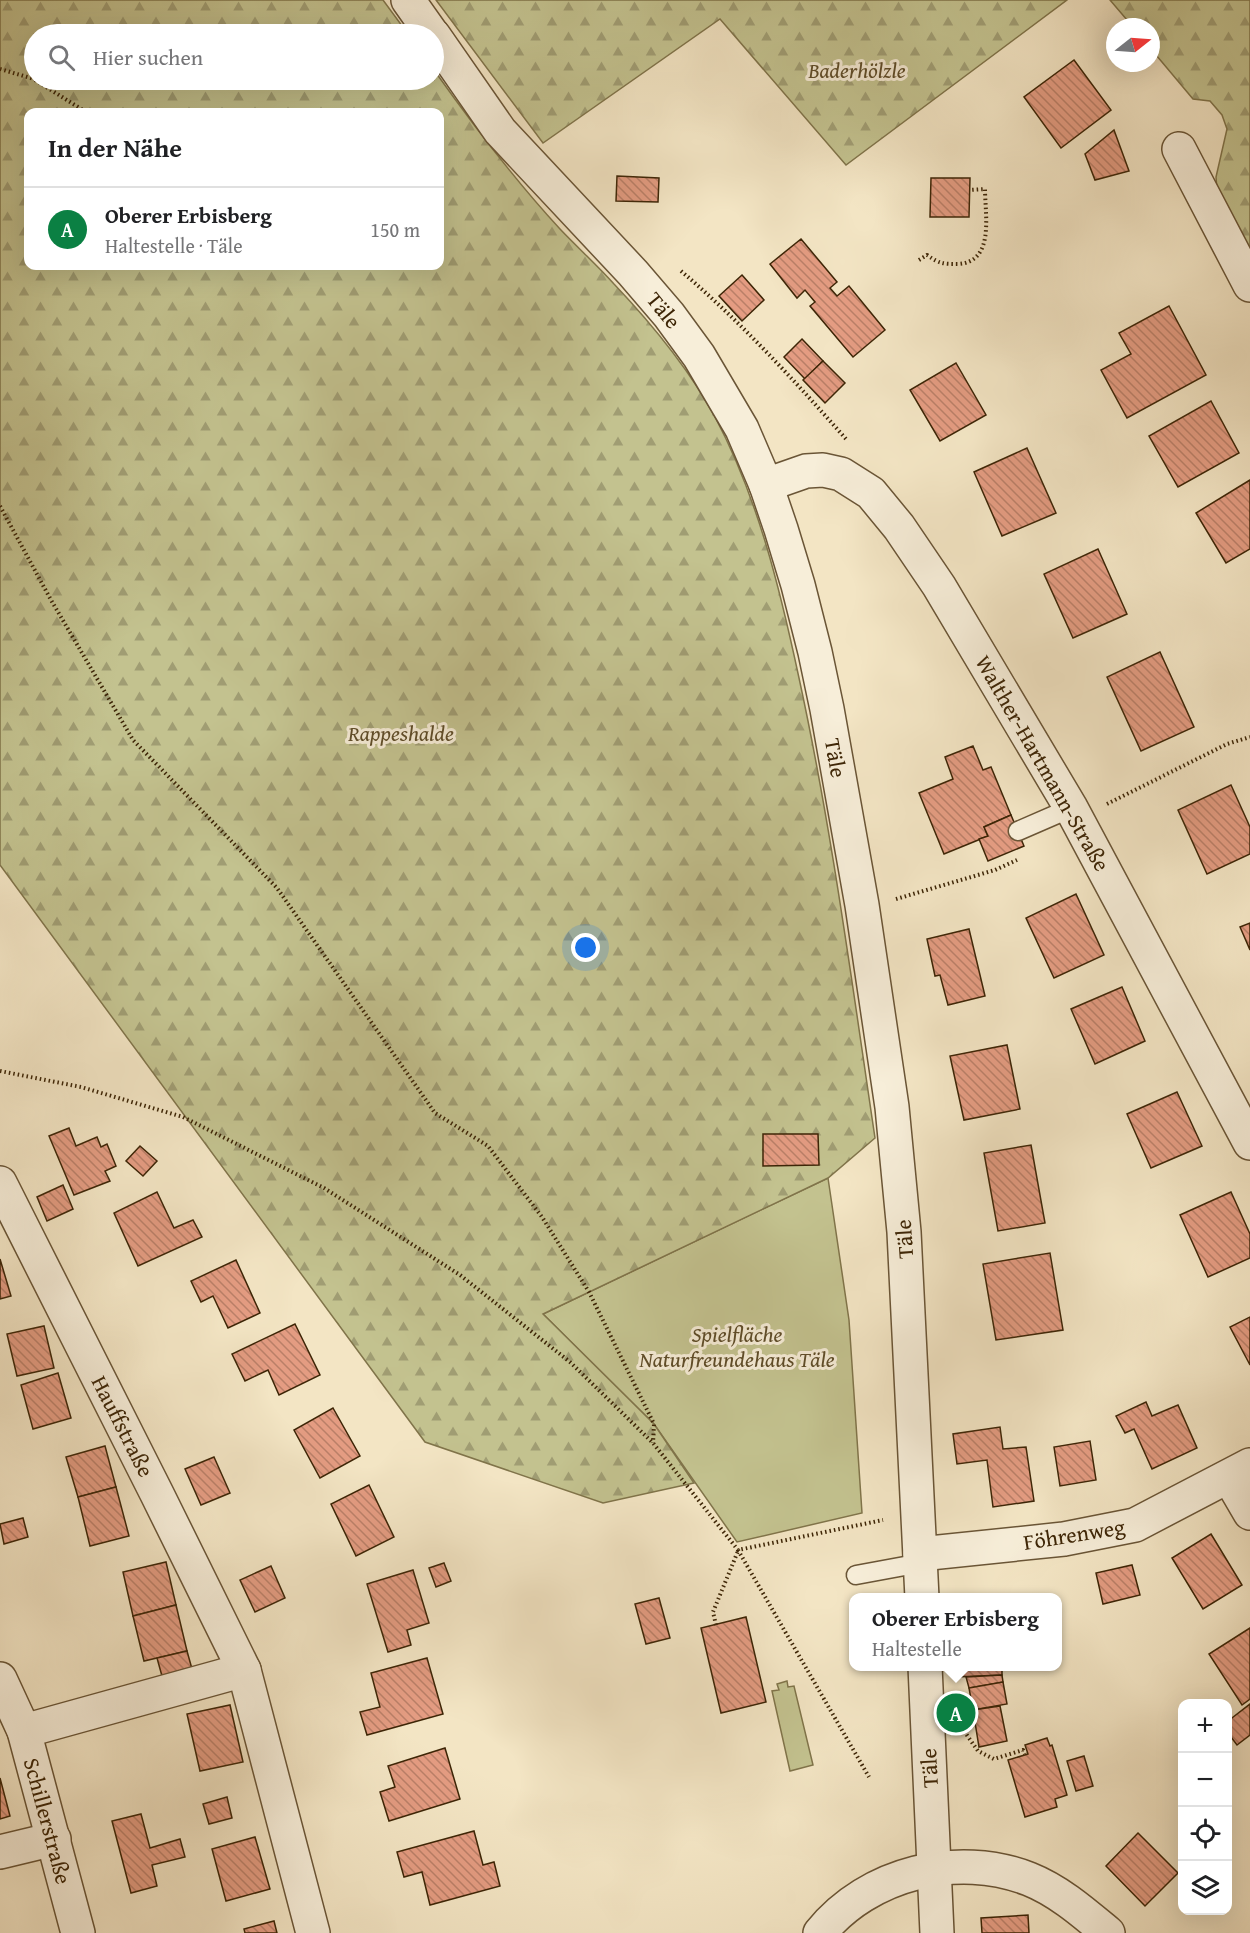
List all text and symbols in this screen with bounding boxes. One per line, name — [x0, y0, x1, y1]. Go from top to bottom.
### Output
north arrow — [1106, 18, 1160, 72]
search box — [24, 24, 444, 90]
icon: search — [45, 41, 78, 74]
text: Hier suchen — [93, 41, 203, 73]
park label: Baderhölzle — [807, 54, 906, 86]
text: In der Nähe — [48, 128, 182, 167]
text: Oberer Erbisberg — [105, 199, 272, 231]
text: A — [61, 215, 74, 244]
text: 150 m — [370, 215, 420, 244]
text: Haltestelle · Täle — [105, 231, 243, 260]
street label: Täle — [639, 285, 689, 335]
street label: Walther-Hartmann-Straße — [968, 649, 1118, 877]
park label: Rappeshalde — [347, 717, 454, 749]
street label: Täle — [817, 736, 855, 780]
your location — [571, 933, 600, 962]
street label: Täle — [887, 1218, 921, 1260]
park label: Spielfläche Naturfreundehaus Täle — [638, 1318, 835, 1375]
street label: Hauffstraße — [84, 1370, 162, 1482]
street label: Föhrenweg — [1021, 1510, 1127, 1558]
popup — [849, 1593, 1062, 1671]
text: Oberer Erbisberg — [872, 1602, 1039, 1634]
text: Haltestelle — [872, 1634, 962, 1663]
pin: A — [936, 1690, 976, 1736]
map controls — [1178, 1699, 1232, 1915]
button: + — [1178, 1699, 1232, 1753]
street label: Täle — [912, 1748, 946, 1788]
button: − — [1178, 1753, 1232, 1807]
street label: Schillerstraße — [16, 1754, 80, 1888]
button: locate — [1178, 1807, 1232, 1861]
button: layers — [1178, 1861, 1232, 1915]

